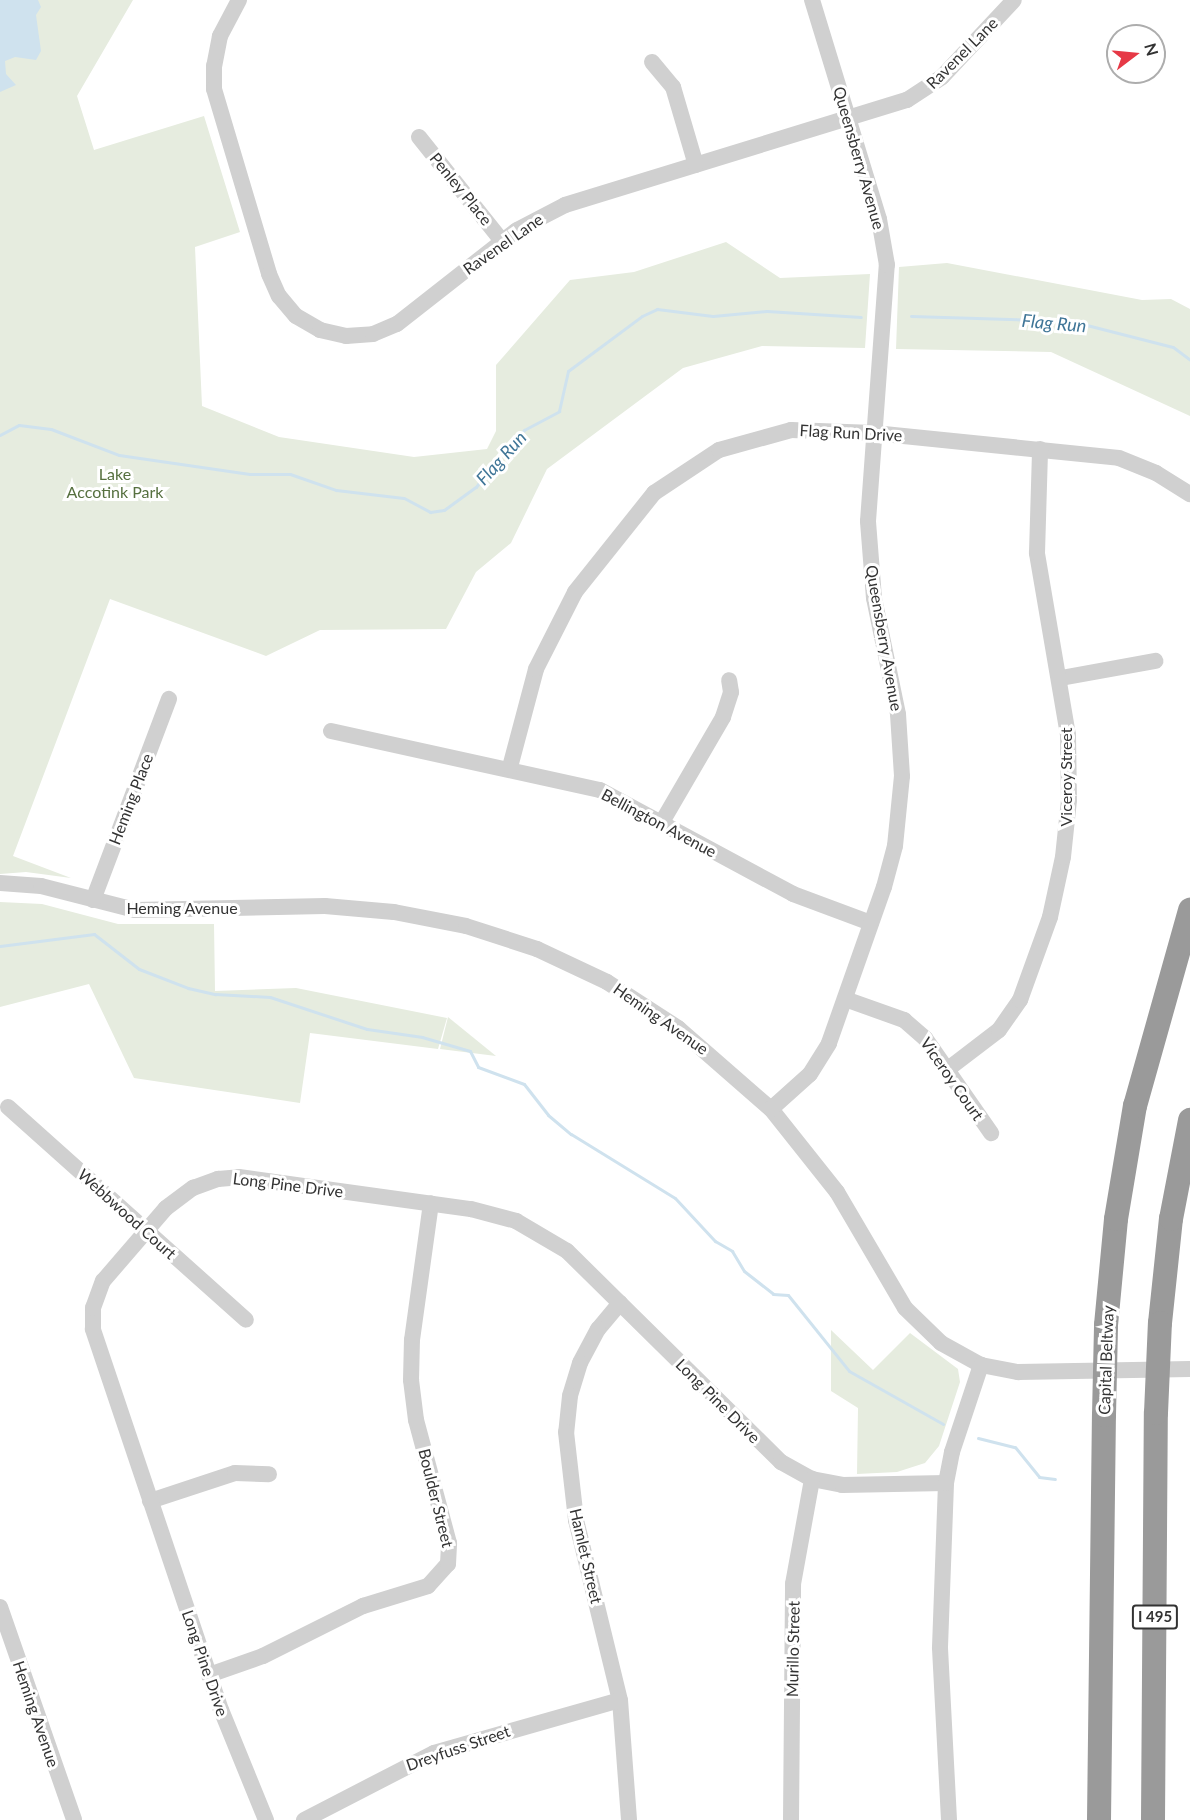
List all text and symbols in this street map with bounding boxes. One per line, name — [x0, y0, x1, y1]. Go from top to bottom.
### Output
street label: Ravenel Lane — [922, 13, 1002, 93]
north arrow — [1106, 24, 1166, 84]
text: N — [1141, 41, 1163, 58]
street label: Queensberry Avenue — [829, 84, 889, 232]
street label: Penley Place — [426, 149, 496, 229]
street label: Ravenel Lane — [459, 209, 547, 279]
water label: Flag Run — [1021, 309, 1087, 337]
street label: Flag Run Drive — [799, 421, 903, 445]
water label: Flag Run — [471, 427, 531, 489]
park label: Lake Accotink Park — [67, 464, 163, 502]
street label: Queensberry Avenue — [862, 563, 906, 713]
street label: Viceroy Street — [1056, 727, 1076, 827]
street label: Heming Place — [105, 751, 157, 847]
street label: Bellington Avenue — [598, 784, 720, 862]
street label: Heming Avenue — [126, 898, 238, 918]
street label: Heming Avenue — [610, 979, 712, 1059]
street label: Viceroy Court — [916, 1034, 988, 1124]
street label: Webbwood Court — [74, 1165, 180, 1263]
street label: Long Pine Drive — [232, 1169, 344, 1201]
street label: Capital Beltway — [1094, 1305, 1118, 1415]
street label: Long Pine Drive — [672, 1355, 764, 1447]
street label: Boulder Street — [414, 1446, 458, 1550]
street label: Hamlet Street — [566, 1506, 606, 1606]
street label: Murillo Street — [783, 1601, 803, 1697]
road number: I 495 — [1131, 1605, 1179, 1629]
street label: Long Pine Drive — [178, 1607, 232, 1719]
street label: Heming Avenue — [9, 1658, 63, 1770]
street label: Dreyfuss Street — [404, 1721, 512, 1775]

